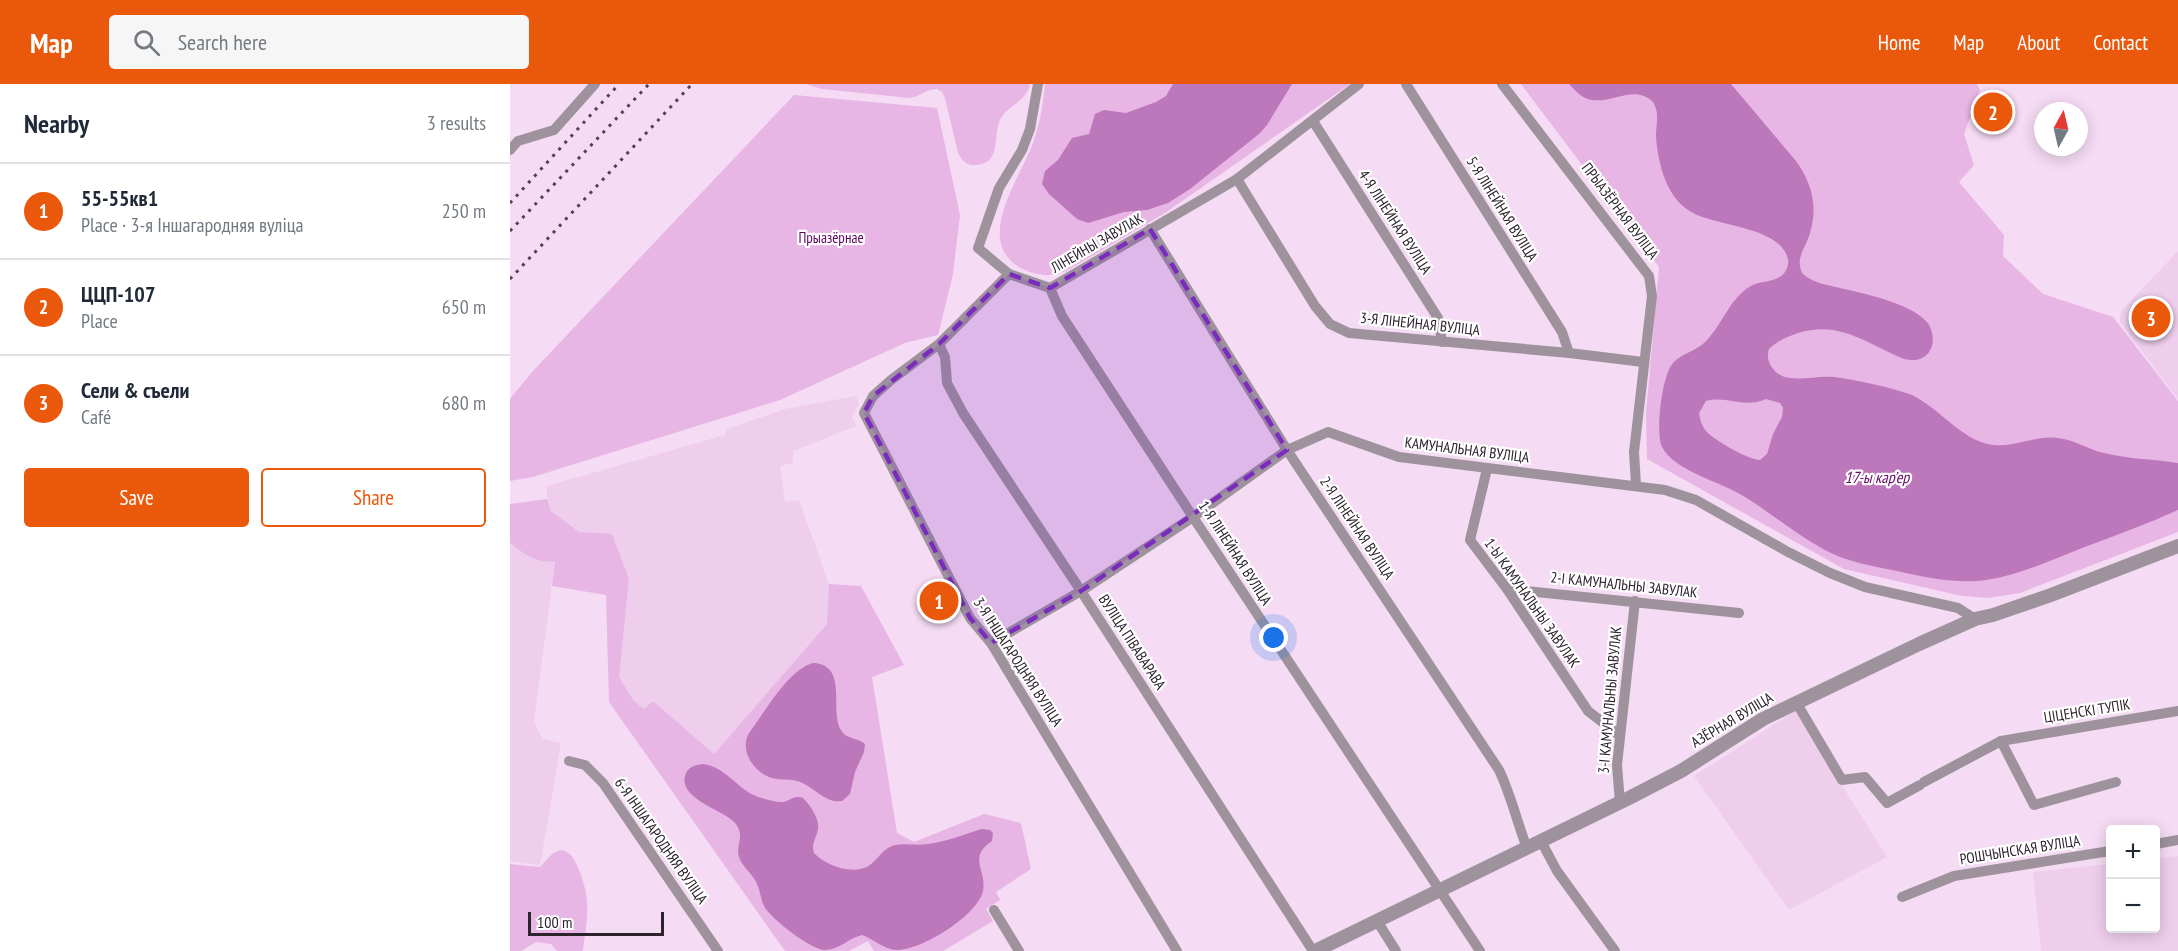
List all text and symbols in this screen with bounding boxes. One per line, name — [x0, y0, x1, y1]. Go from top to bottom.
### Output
search box — [109, 15, 529, 69]
text: Map — [30, 24, 73, 61]
icon: search — [130, 26, 163, 59]
text: Search here — [178, 28, 267, 56]
text: Home — [1878, 29, 1920, 56]
text: Map — [1953, 29, 1984, 56]
text: About — [2017, 29, 2060, 56]
text: Contact — [2093, 29, 2148, 56]
pin: 2 — [1974, 90, 2012, 135]
north arrow — [2034, 102, 2088, 156]
text: Nearby — [24, 107, 89, 140]
text: 3 results — [427, 110, 486, 136]
street label: 5-Я ЛІНЕЙНАЯ ВУЛІЦА — [1463, 153, 1543, 265]
street label: ПРЫАЗЁРНАЯ ВУЛІЦА — [1578, 159, 1663, 263]
street label: 4-Я ЛІНЕЙНАЯ ВУЛІЦА — [1355, 166, 1437, 278]
text: 55-55кв1 — [81, 184, 158, 212]
text: 1 — [39, 198, 48, 224]
text: 250 m — [442, 198, 486, 224]
street label: ЛІНЕЙНЫ ЗАВУЛАК — [1046, 208, 1147, 277]
text: Place · 3-я Іншагародняя вуліца — [81, 212, 304, 238]
park label: Прыазёрнае — [798, 228, 864, 247]
text: ЦЦП-107 — [81, 280, 155, 308]
text: 2 — [39, 294, 48, 320]
text: 650 m — [442, 294, 486, 320]
pin: 3 — [2132, 296, 2170, 340]
text: Place — [81, 308, 118, 334]
street label: 3-Я ЛІНЕЙНАЯ ВУЛІЦА — [1359, 308, 1482, 339]
text: Сели & съели — [81, 376, 189, 404]
text: 3 — [39, 390, 48, 416]
text: 680 m — [442, 390, 486, 416]
text: Café — [81, 404, 111, 430]
street label: КАМУНАЛЬНАЯ ВУЛІЦА — [1404, 432, 1531, 467]
water label: 17-ы кар’ер — [1845, 467, 1910, 487]
button: Save — [24, 468, 249, 527]
button: Share — [261, 468, 486, 527]
street label: 2-Я ЛІНЕЙНАЯ ВУЛІЦА — [1316, 473, 1399, 584]
street label: 1-Я ЛІНЕЙНАЯ ВУЛІЦА — [1195, 497, 1277, 609]
street label: 1-Ы КАМУНАЛЬНЫ ЗАВУЛАК — [1481, 534, 1585, 672]
street label: 2-І КАМУНАЛЬНЫ ЗАВУЛАК — [1550, 567, 1699, 602]
pin: 1 — [920, 578, 958, 624]
street label: ВУЛІЦА ПІВАВАРАВА — [1095, 591, 1171, 694]
street label: 3-Я ІНШАГАРОДНЯЯ ВУЛІЦА — [970, 594, 1068, 730]
your location — [1259, 623, 1288, 652]
street label: 3-І КАМУНАЛЬНЫ ЗАВУЛАК — [1594, 625, 1625, 774]
street label: АЗЁРНАЯ ВУЛІЦА — [1687, 687, 1777, 751]
street label: ЦІЦЕНСКІ ТУПІК — [2042, 694, 2132, 727]
street label: 6-Я ІНШАГАРОДНЯЯ ВУЛІЦА — [611, 774, 713, 908]
map controls — [2106, 825, 2160, 933]
button: + — [2106, 825, 2160, 879]
street label: РОШЧЫНСКАЯ ВУЛІЦА — [1958, 830, 2082, 868]
button: − — [2106, 879, 2160, 933]
scale bar — [528, 909, 664, 936]
text: 100 m — [537, 912, 572, 932]

